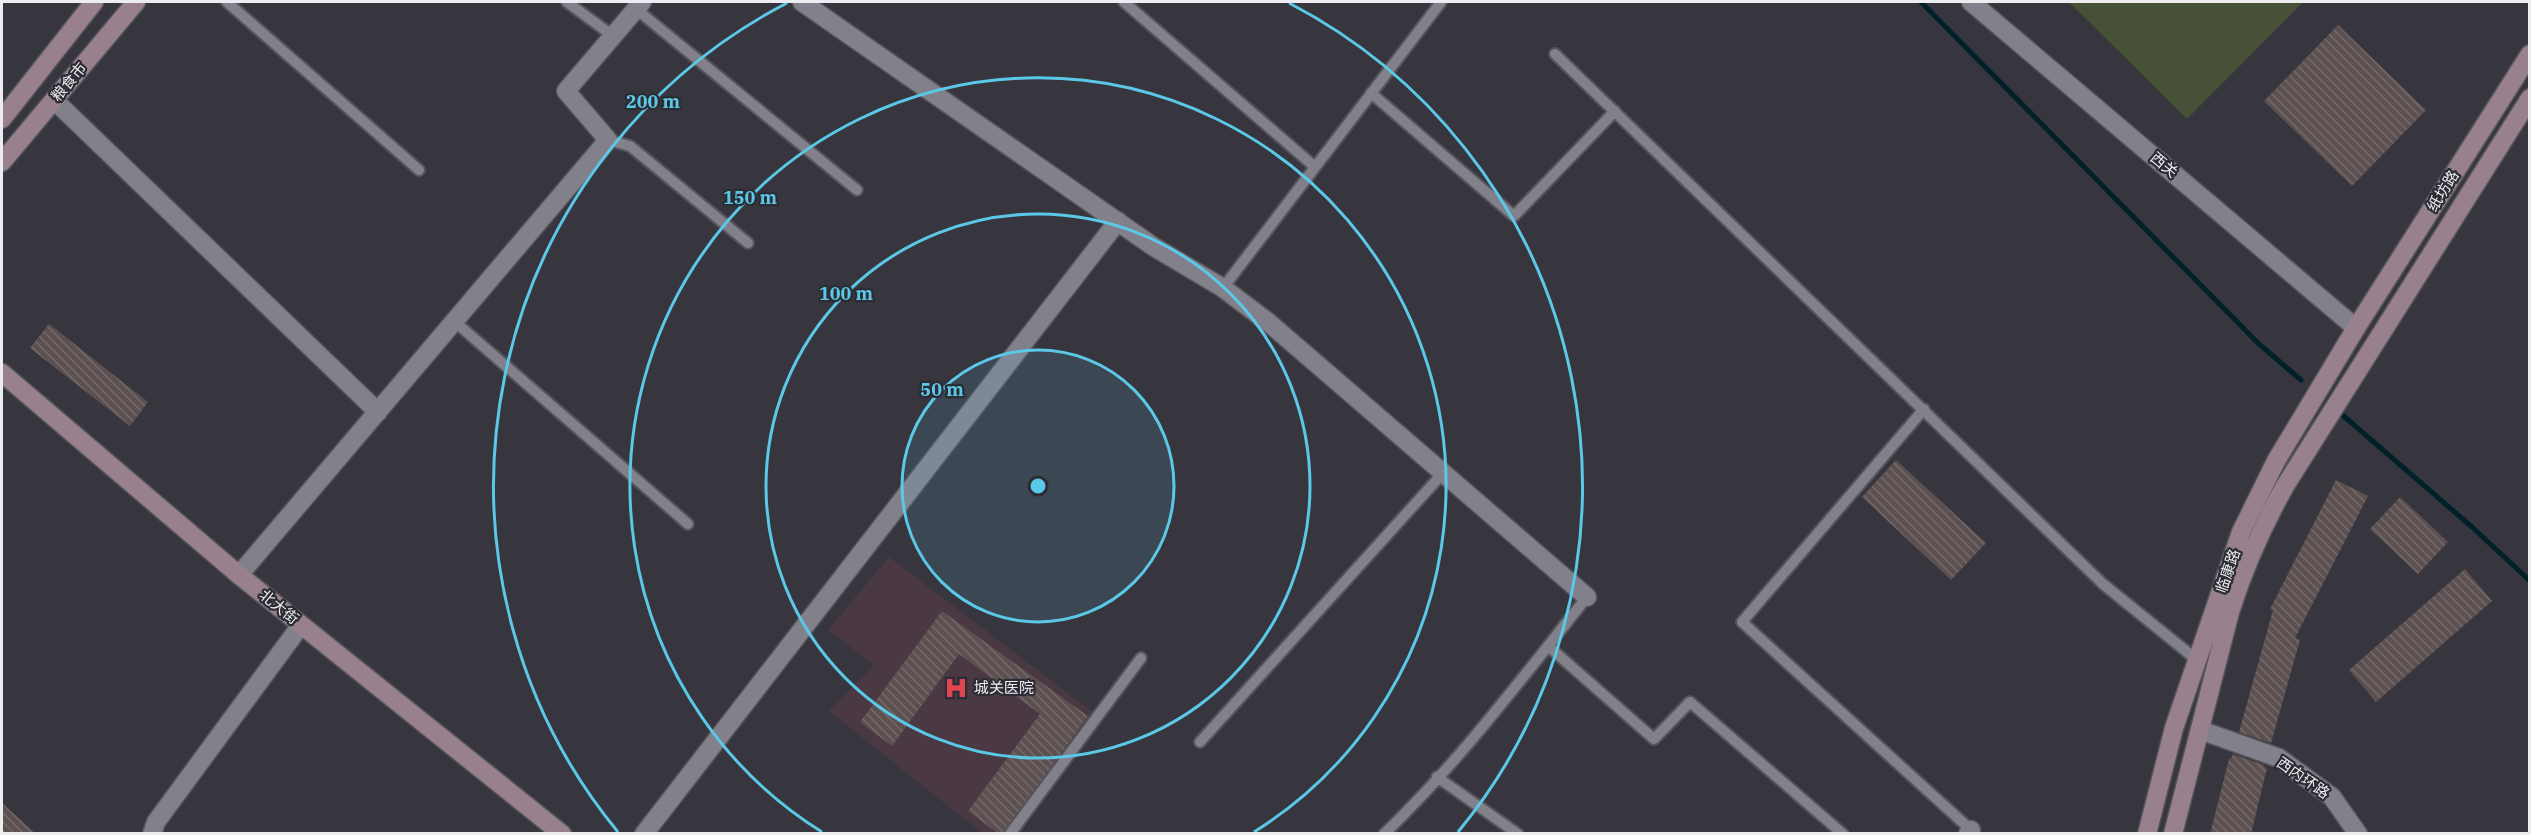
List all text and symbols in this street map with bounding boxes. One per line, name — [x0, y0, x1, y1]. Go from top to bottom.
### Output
street label: 粮食市 — [47, 58, 90, 105]
text: 200 m — [626, 90, 681, 113]
street label: 西关 — [2147, 148, 2182, 182]
street label: 纸坊路 — [2423, 167, 2463, 215]
text: 150 m — [723, 186, 778, 209]
text: 100 m — [819, 282, 874, 305]
text: 50 m — [920, 378, 964, 401]
centre of rings — [1028, 476, 1048, 496]
street label: 临康路 — [2211, 546, 2244, 595]
street label: 北大街 — [256, 585, 303, 628]
hospital icon: 城关医院 — [943, 675, 969, 701]
place label: 城关医院 — [974, 678, 1034, 697]
street label: 西内环路 — [2273, 753, 2333, 803]

